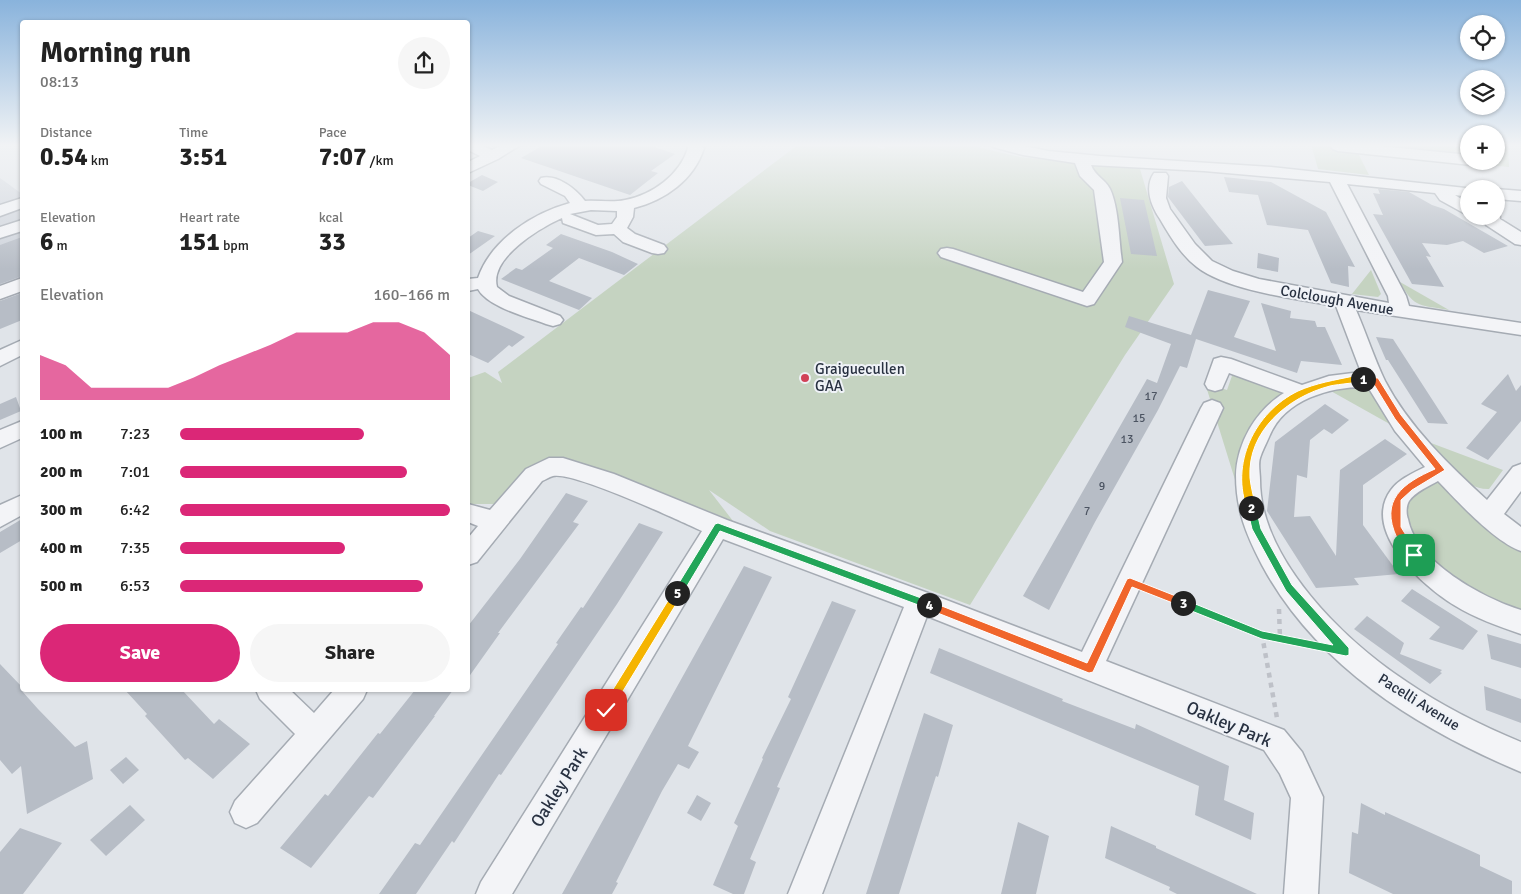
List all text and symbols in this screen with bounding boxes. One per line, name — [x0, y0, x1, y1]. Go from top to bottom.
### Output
map controls — [1460, 15, 1505, 225]
button: locate — [1460, 15, 1505, 60]
text: Morning run — [40, 36, 191, 70]
button: share — [398, 37, 450, 89]
button: layers — [1460, 70, 1505, 115]
text: 08:13 — [40, 72, 79, 92]
text: Distance — [40, 124, 92, 141]
text: Time — [179, 124, 208, 141]
text: Pace — [319, 124, 347, 141]
button: + — [1460, 125, 1505, 170]
text: 0.54 — [40, 141, 88, 172]
text: 3:51 — [179, 141, 227, 172]
text: 7:07 — [319, 141, 367, 172]
text: km — [88, 152, 109, 169]
text: /km — [367, 152, 394, 169]
button: − — [1460, 180, 1505, 225]
text: Elevation — [40, 209, 96, 226]
text: Heart rate — [179, 209, 240, 226]
text: kcal — [319, 209, 343, 226]
text: 6 — [40, 226, 54, 257]
text: 151 — [179, 226, 220, 257]
text: 33 — [319, 226, 346, 257]
text: m — [54, 237, 68, 254]
text: bpm — [220, 237, 249, 254]
street label: Colclough Avenue — [1279, 281, 1395, 319]
text: Elevation — [40, 285, 104, 305]
text: 160–166 m — [373, 285, 450, 305]
place label: Graiguecullen GAA — [815, 360, 905, 395]
pin: 1 — [1350, 366, 1376, 392]
text: 1 — [1360, 371, 1367, 388]
marker: Graiguecullen GAA — [799, 372, 811, 384]
house number: 17 — [1145, 389, 1157, 404]
house number: 15 — [1133, 411, 1145, 426]
text: 100 m — [40, 424, 82, 444]
text: 7:23 — [120, 424, 150, 444]
house number: 13 — [1121, 432, 1133, 447]
text: 200 m — [40, 462, 82, 482]
text: 7:01 — [120, 462, 150, 482]
house number: 9 — [1099, 479, 1105, 494]
pin: 2 — [1238, 496, 1264, 520]
text: 300 m — [40, 500, 82, 520]
text: 6:42 — [120, 500, 150, 520]
text: 2 — [1248, 500, 1255, 517]
house number: 7 — [1084, 504, 1090, 519]
pin — [1393, 534, 1435, 576]
text: 400 m — [40, 538, 82, 558]
text: 7:35 — [120, 538, 150, 558]
icon: arrive — [1400, 541, 1428, 569]
text: 500 m — [40, 576, 82, 596]
text: 6:53 — [120, 576, 150, 596]
pin: 5 — [664, 580, 690, 606]
text: 5 — [674, 585, 681, 602]
pin: 3 — [1170, 590, 1196, 616]
pin: 4 — [916, 592, 942, 618]
text: 3 — [1180, 595, 1187, 612]
text: 4 — [926, 597, 933, 614]
button: Save — [40, 624, 240, 682]
button: Share — [250, 624, 450, 682]
street label: Pacelli Avenue — [1375, 670, 1463, 734]
pin — [585, 689, 627, 731]
icon: check — [592, 696, 620, 724]
street label: Oakley Park — [1183, 696, 1275, 752]
street label: Oakley Park — [526, 743, 592, 831]

